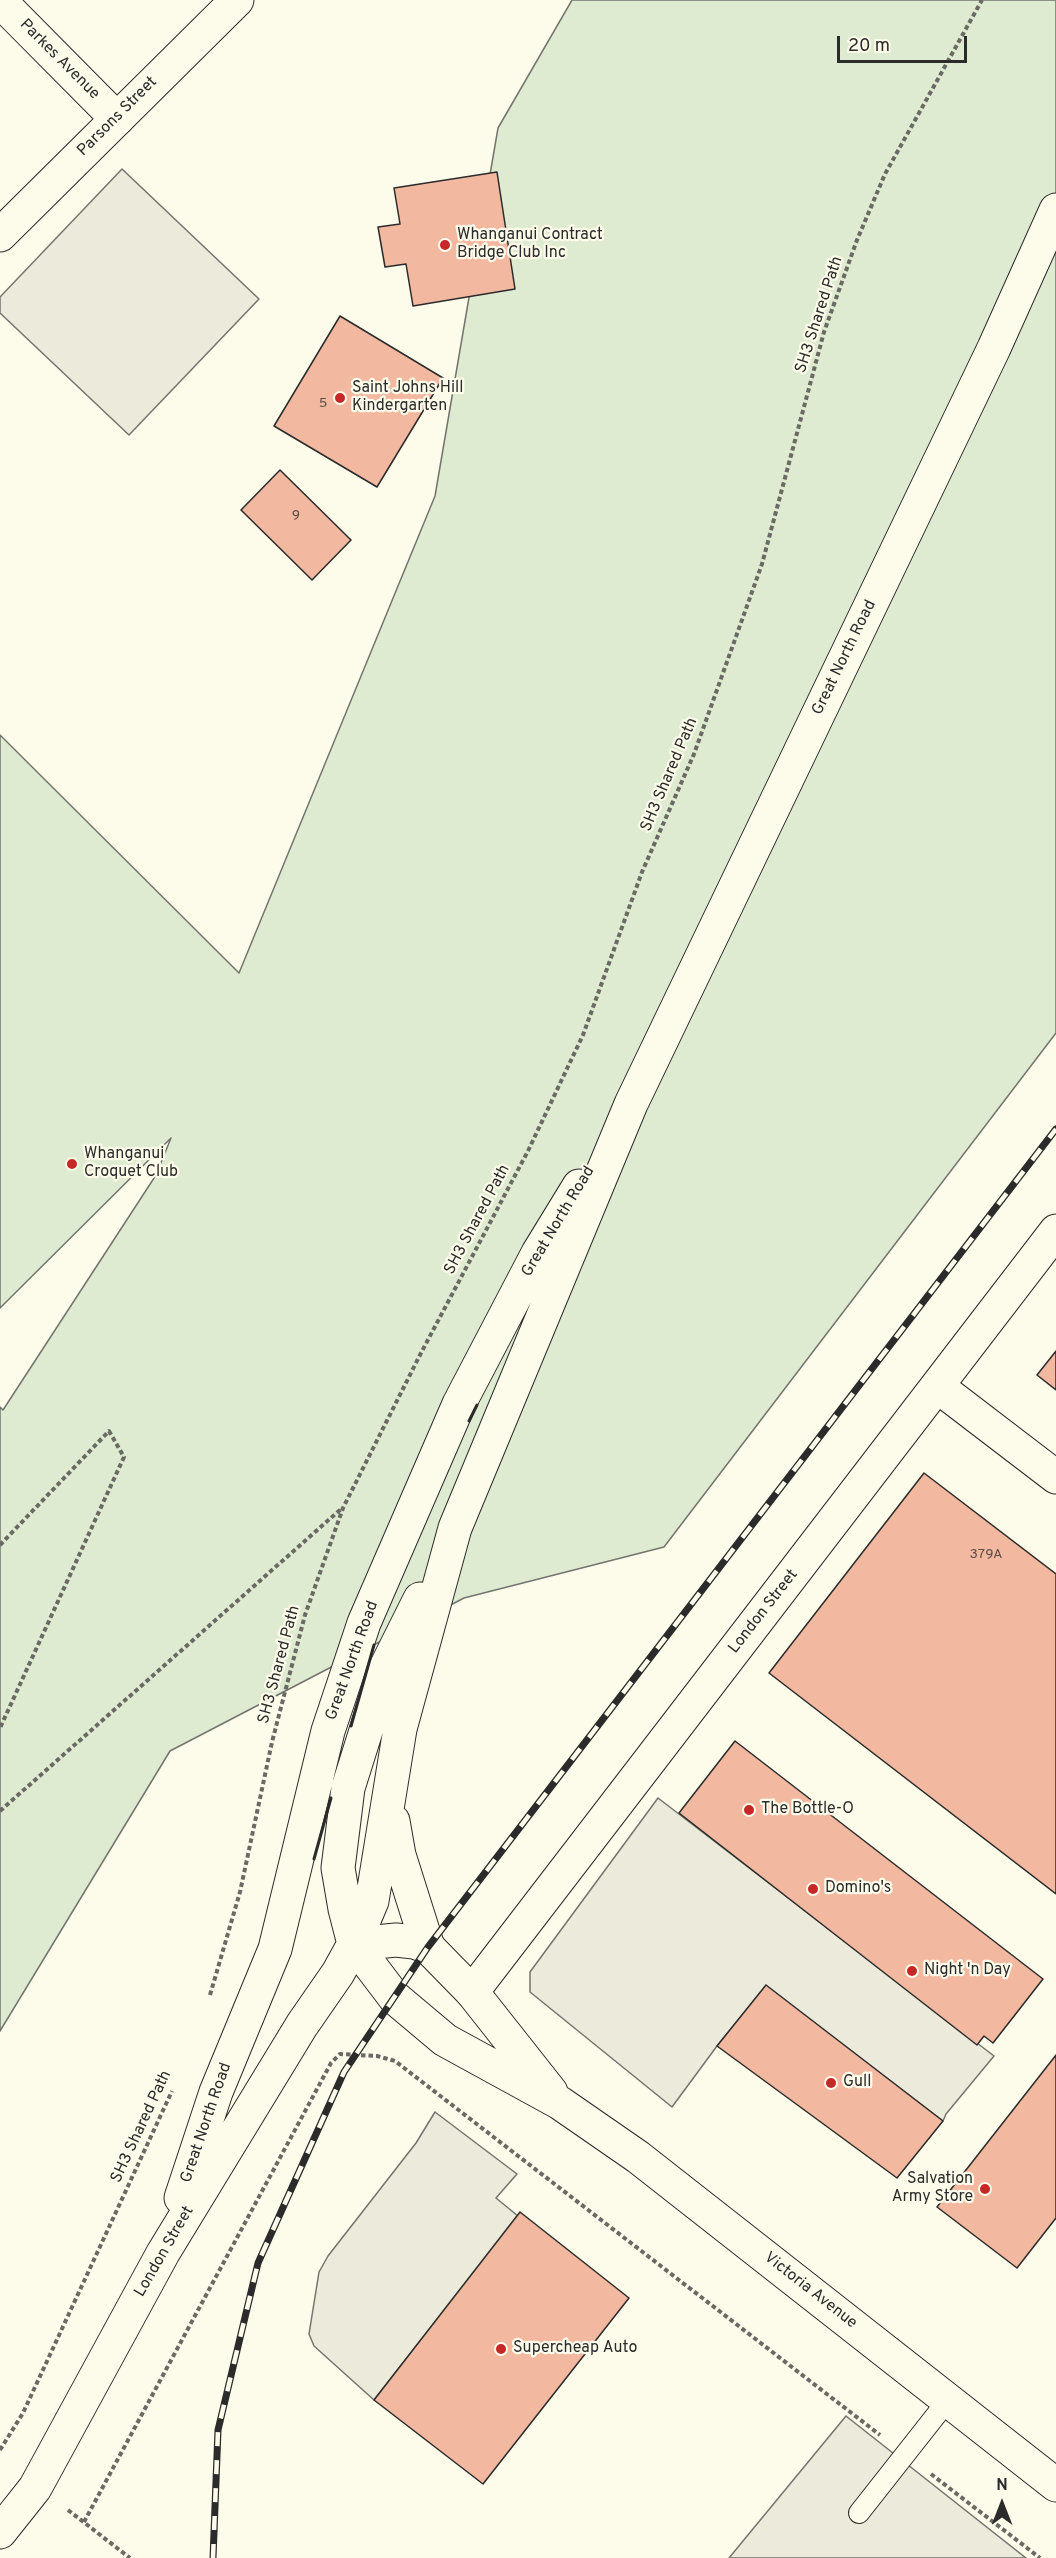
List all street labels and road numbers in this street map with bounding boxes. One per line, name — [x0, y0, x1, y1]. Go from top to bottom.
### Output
street label: Parkes Avenue — [15, 16, 103, 104]
street label: Parsons Street — [74, 73, 162, 161]
street label: SH3 Shared Path — [792, 254, 848, 376]
street label: Great North Road — [809, 597, 881, 719]
street label: SH3 Shared Path — [637, 715, 703, 835]
street label: SH3 Shared Path — [441, 1162, 515, 1278]
street label: Great North Road — [518, 1163, 600, 1281]
street label: London Street — [725, 1566, 803, 1658]
street label: Great North Road — [323, 1599, 383, 1723]
street label: SH3 Shared Path — [255, 1604, 305, 1726]
street label: Great North Road — [177, 2061, 237, 2185]
street label: SH3 Shared Path — [108, 2068, 176, 2186]
street label: London Street — [131, 2203, 199, 2301]
street label: Victoria Avenue — [760, 2249, 860, 2333]

